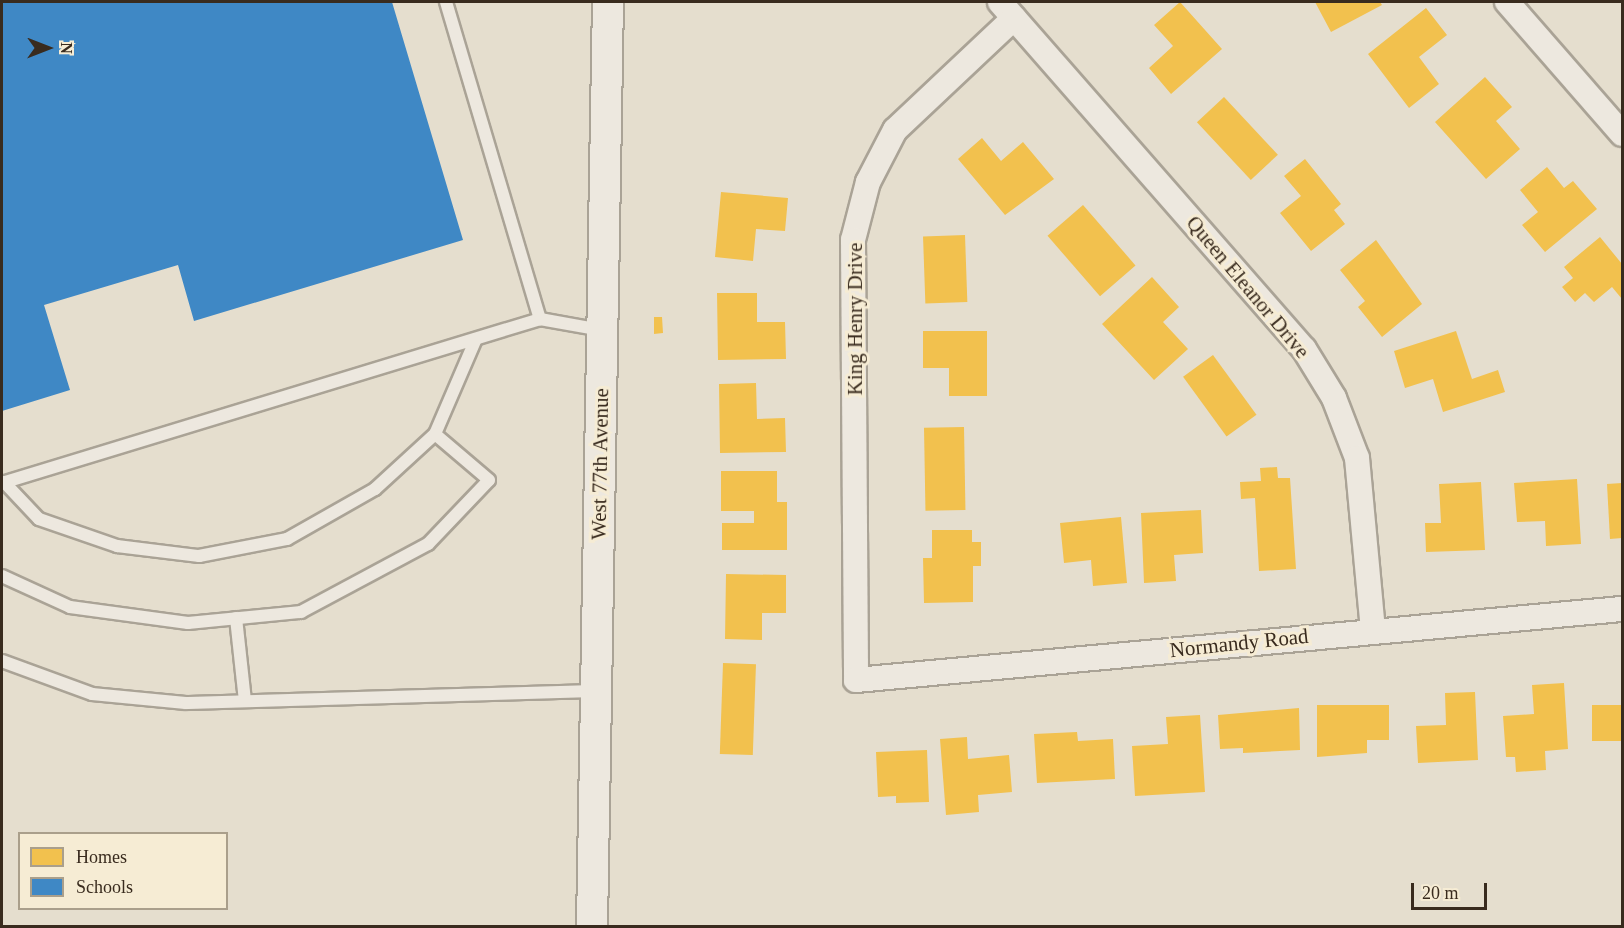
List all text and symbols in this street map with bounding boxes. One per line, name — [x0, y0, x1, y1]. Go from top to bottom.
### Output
north arrow — [18, 18, 78, 78]
text: N — [58, 42, 75, 54]
street label: Queen Eleanor Drive — [1181, 211, 1315, 363]
street label: King Henry Drive — [842, 243, 868, 395]
street label: West 77th Avenue — [586, 387, 614, 541]
street label: Normandy Road — [1168, 623, 1310, 663]
legend — [18, 832, 228, 910]
text: Homes — [76, 847, 127, 867]
scale bar — [1414, 871, 1490, 909]
text: Schools — [76, 877, 133, 897]
text: 20 m — [1422, 883, 1459, 903]

